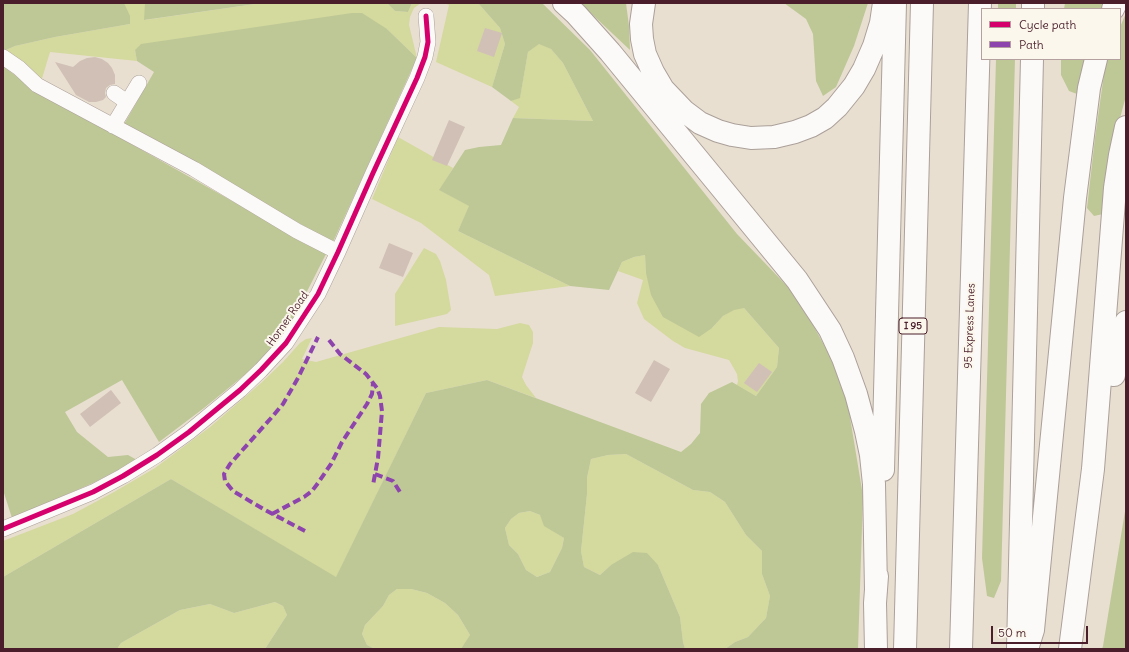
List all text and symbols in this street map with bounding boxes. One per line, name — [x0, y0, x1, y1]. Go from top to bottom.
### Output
legend — [981, 8, 1121, 60]
text: Cycle path — [1019, 17, 1076, 32]
text: Path — [1019, 37, 1044, 52]
street label: 95 Express Lanes — [962, 283, 978, 369]
street label: Horner Road — [264, 289, 312, 349]
road number: I 95 — [899, 318, 927, 334]
scale bar — [993, 618, 1090, 644]
text: 50 m — [998, 625, 1026, 640]

